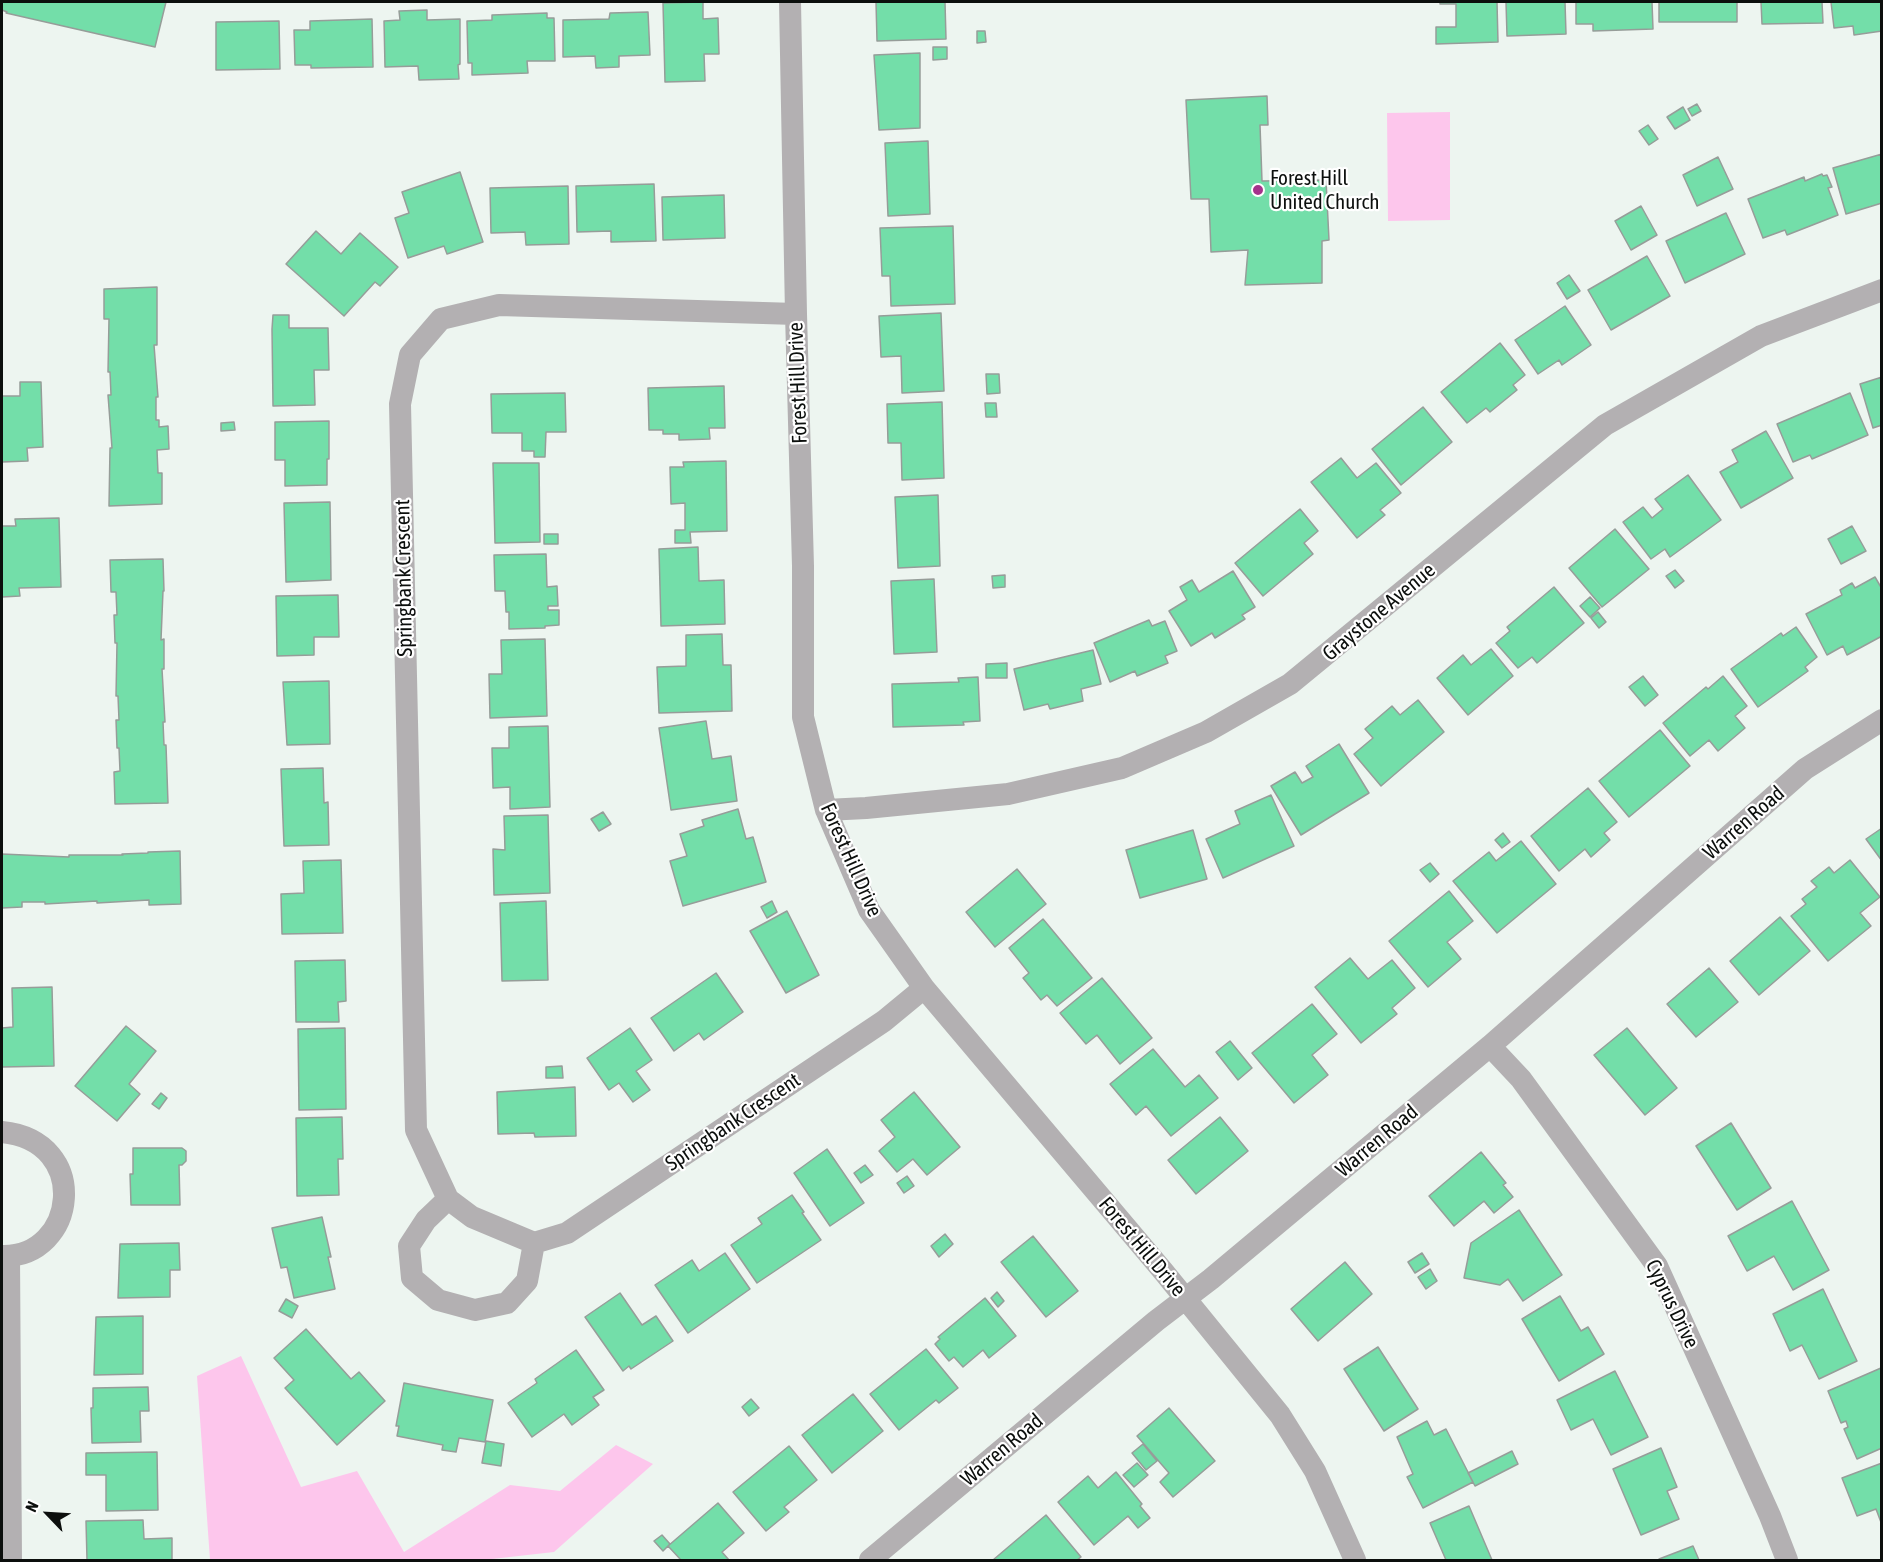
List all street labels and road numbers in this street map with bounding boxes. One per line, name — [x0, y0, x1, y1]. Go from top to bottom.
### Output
street label: Forest Hill Drive — [783, 322, 813, 444]
street label: Springbank Crescent — [390, 499, 418, 657]
street label: Graystone Avenue — [1318, 558, 1440, 666]
street label: Warren Road — [1698, 781, 1790, 865]
street label: Forest Hill Drive — [815, 799, 887, 921]
street label: Springbank Crescent — [661, 1068, 805, 1176]
street label: Warren Road — [1331, 1099, 1423, 1183]
street label: Forest Hill Drive — [1093, 1192, 1191, 1302]
street label: Cyprus Drive — [1640, 1256, 1704, 1352]
street label: Warren Road — [956, 1408, 1048, 1492]

